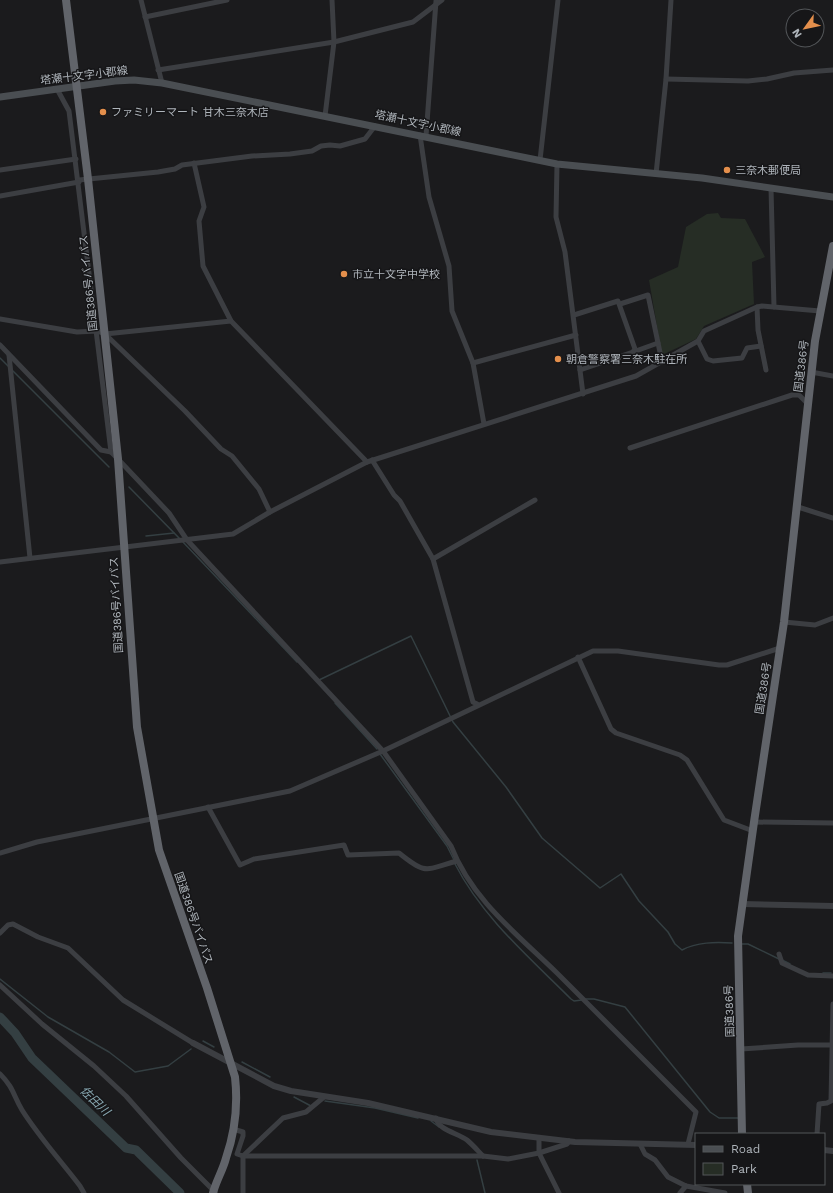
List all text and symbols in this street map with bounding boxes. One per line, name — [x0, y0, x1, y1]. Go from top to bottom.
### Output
north arrow — [785, 8, 825, 48]
text: N — [789, 26, 805, 40]
street label: 塔瀬十文字小郡線 — [40, 64, 129, 87]
place label: ファミリーマート 甘木三奈木店 — [111, 106, 269, 119]
marker: ファミリーマート 甘木三奈木店 — [98, 107, 108, 117]
street label: 塔瀬十文字小郡線 — [374, 108, 462, 139]
place label: 三奈木郵便局 — [735, 164, 801, 177]
marker: 三奈木郵便局 — [722, 165, 732, 175]
street label: 国道386号バイパス — [77, 234, 100, 332]
place label: 市立十文字中学校 — [352, 268, 440, 281]
marker: 市立十文字中学校 — [339, 269, 349, 279]
street label: 国道386号 — [792, 339, 811, 393]
place label: 朝倉警察署三奈木駐在所 — [566, 353, 688, 366]
marker: 朝倉警察署三奈木駐在所 — [553, 354, 563, 364]
street label: 国道386号バイパス — [107, 556, 126, 654]
street label: 国道386号 — [753, 661, 774, 715]
street label: 国道386号バイパス — [172, 870, 215, 966]
street label: 国道386号 — [722, 984, 737, 1038]
water label: 佐田川 — [77, 1083, 114, 1120]
legend — [695, 1133, 825, 1185]
text: Road — [731, 1142, 760, 1156]
text: Park — [731, 1162, 757, 1176]

